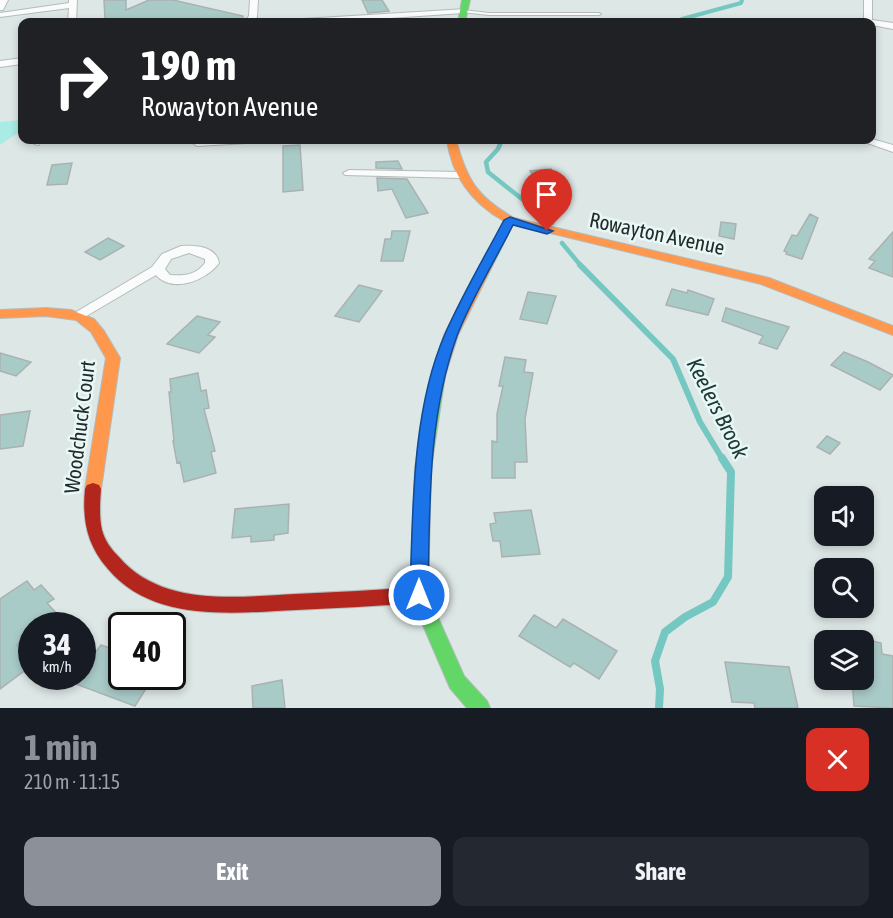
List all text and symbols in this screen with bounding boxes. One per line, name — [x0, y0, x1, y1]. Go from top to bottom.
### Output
text: 190 m — [141, 41, 236, 89]
icon: right — [42, 42, 120, 120]
text: Rowayton Avenue — [141, 91, 318, 122]
pin — [521, 169, 572, 231]
icon: arrive — [530, 178, 563, 211]
street label: Rowayton Avenue — [587, 207, 727, 259]
water label: Keelers Brook — [682, 353, 755, 463]
street label: Woodchuck Court — [59, 359, 99, 495]
map controls — [814, 486, 874, 690]
button: sound — [814, 486, 874, 546]
button: search — [814, 558, 874, 618]
position arrow — [387, 563, 451, 627]
speed limit sign: 40 — [108, 612, 186, 690]
text: 34 — [43, 627, 71, 661]
button: layers — [814, 630, 874, 690]
text: km/h — [42, 658, 72, 675]
text: 1 min — [24, 726, 98, 768]
button: close — [806, 728, 869, 791]
text: 210 m · 11:15 — [24, 770, 120, 793]
button: Exit — [24, 837, 441, 906]
button: Share — [453, 837, 869, 906]

